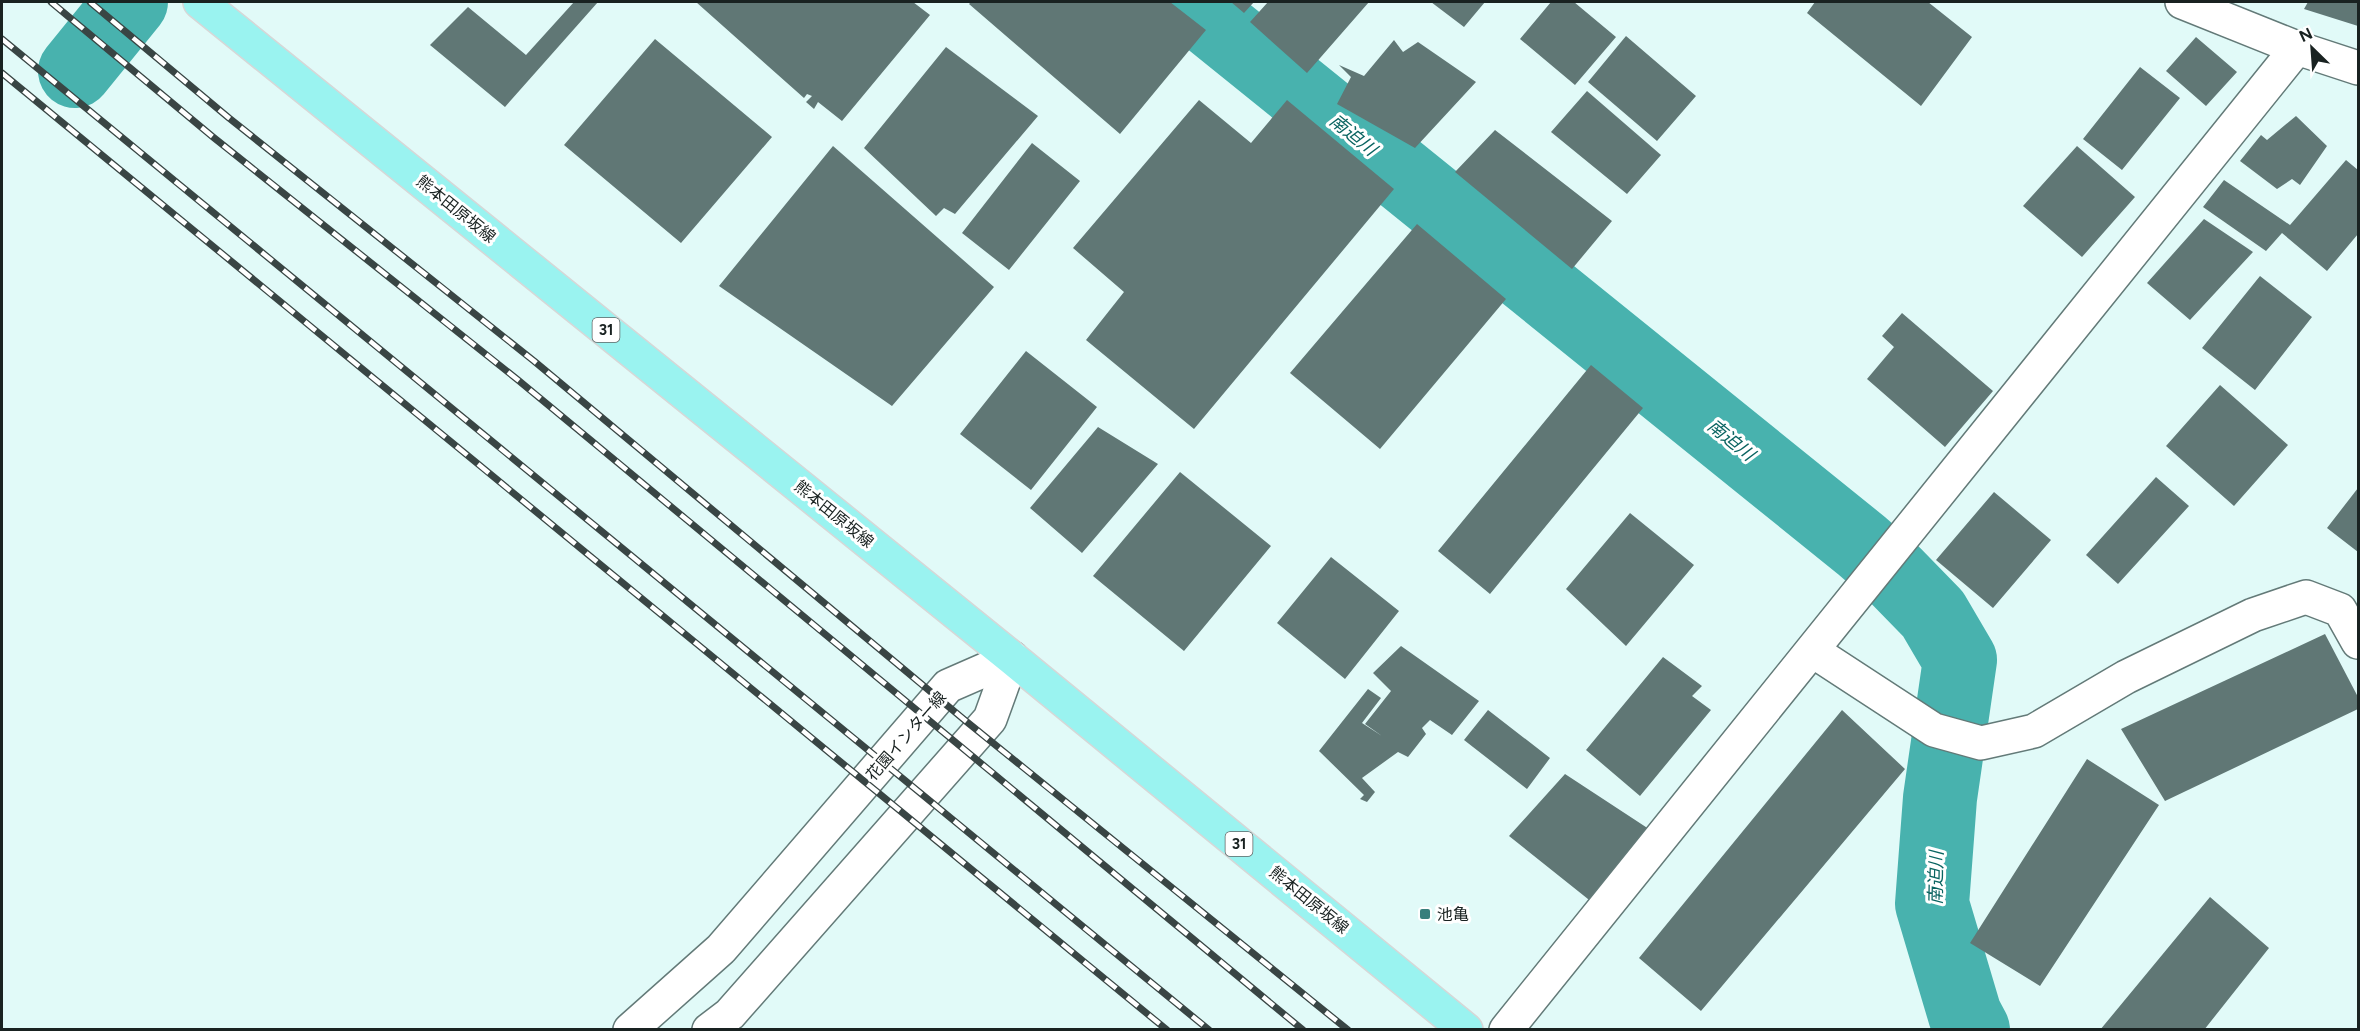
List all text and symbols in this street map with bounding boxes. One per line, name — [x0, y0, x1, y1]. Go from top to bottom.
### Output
north arrow — [2282, 18, 2342, 78]
text: N — [2296, 24, 2315, 46]
water label: 南迫川 — [1325, 109, 1382, 162]
street label: 熊本田原坂線 — [413, 171, 499, 247]
road number: 31 — [592, 318, 620, 342]
water label: 南迫川 — [1703, 414, 1760, 467]
street label: 熊本田原坂線 — [791, 476, 877, 552]
street label: 花園インター線 — [862, 687, 950, 785]
road number: 31 — [1226, 832, 1252, 856]
water label: 南迫川 — [1925, 849, 1948, 905]
street label: 熊本田原坂線 — [1266, 862, 1352, 938]
place label: 池亀 — [1437, 905, 1469, 924]
marker: 池亀 — [1418, 907, 1432, 921]

